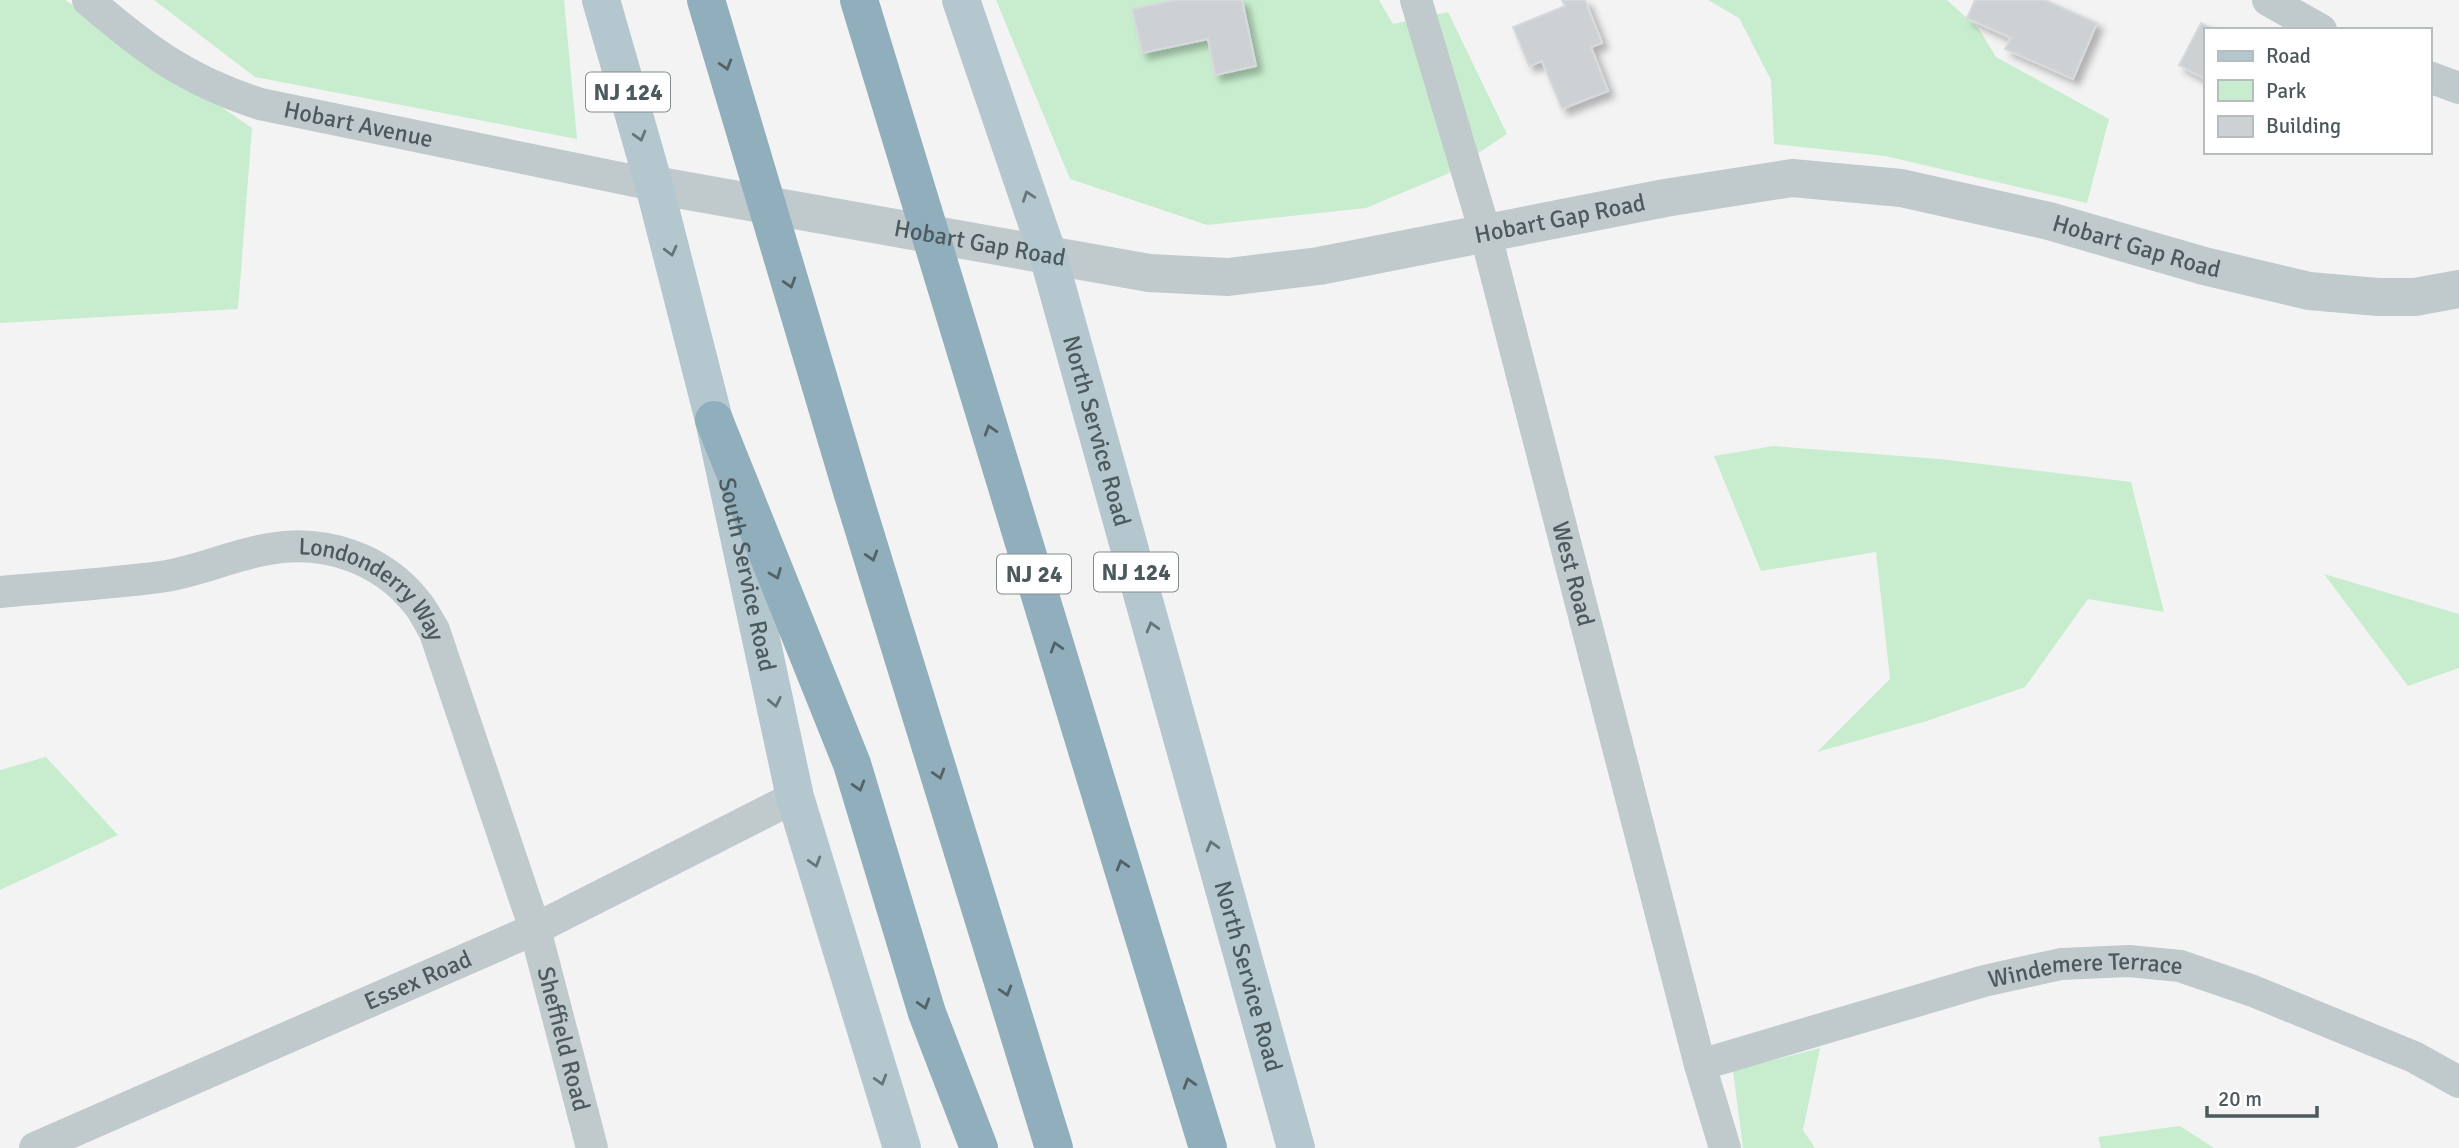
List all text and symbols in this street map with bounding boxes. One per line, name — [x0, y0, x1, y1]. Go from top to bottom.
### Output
legend — [2204, 28, 2431, 154]
text: Road — [2266, 43, 2311, 69]
one-way arrow — [717, 59, 732, 71]
road number: NJ 124 — [586, 72, 670, 111]
text: Park — [2266, 78, 2307, 104]
street label: Hobart Avenue — [281, 94, 436, 154]
text: Building — [2266, 113, 2341, 139]
one-way arrow — [632, 130, 647, 142]
street label: Hobart Gap Road — [1472, 187, 1648, 250]
one-way arrow — [1022, 191, 1036, 203]
street label: Hobart Gap Road — [2049, 208, 2224, 284]
street label: Hobart Gap Road — [892, 213, 1068, 273]
one-way arrow — [663, 245, 677, 257]
one-way arrow — [782, 277, 797, 289]
street label: North Service Road — [1056, 332, 1138, 530]
one-way arrow — [983, 424, 998, 436]
street label: South Service Road — [712, 475, 783, 674]
street label: West Road — [1545, 518, 1601, 629]
street label: Londonderry Way — [298, 531, 451, 644]
one-way arrow — [864, 549, 878, 562]
road number: NJ 124 — [1094, 552, 1178, 592]
road number: NJ 24 — [997, 554, 1071, 594]
one-way arrow — [768, 567, 782, 580]
one-way arrow — [1145, 621, 1160, 633]
one-way arrow — [1050, 642, 1064, 654]
one-way arrow — [767, 696, 781, 708]
one-way arrow — [930, 767, 945, 779]
one-way arrow — [850, 780, 865, 792]
one-way arrow — [1206, 840, 1221, 852]
one-way arrow — [807, 856, 822, 868]
one-way arrow — [1116, 859, 1131, 871]
street label: North Service Road — [1208, 877, 1289, 1075]
street label: Essex Road — [359, 944, 476, 1017]
street label: Windemere Terrace — [1985, 946, 2184, 995]
street label: Sheffield Road — [530, 964, 597, 1114]
one-way arrow — [997, 985, 1012, 997]
one-way arrow — [916, 998, 931, 1010]
one-way arrow — [873, 1074, 888, 1086]
scale bar — [2207, 1074, 2317, 1118]
one-way arrow — [1182, 1077, 1197, 1089]
text: 20 m — [2218, 1086, 2262, 1112]

